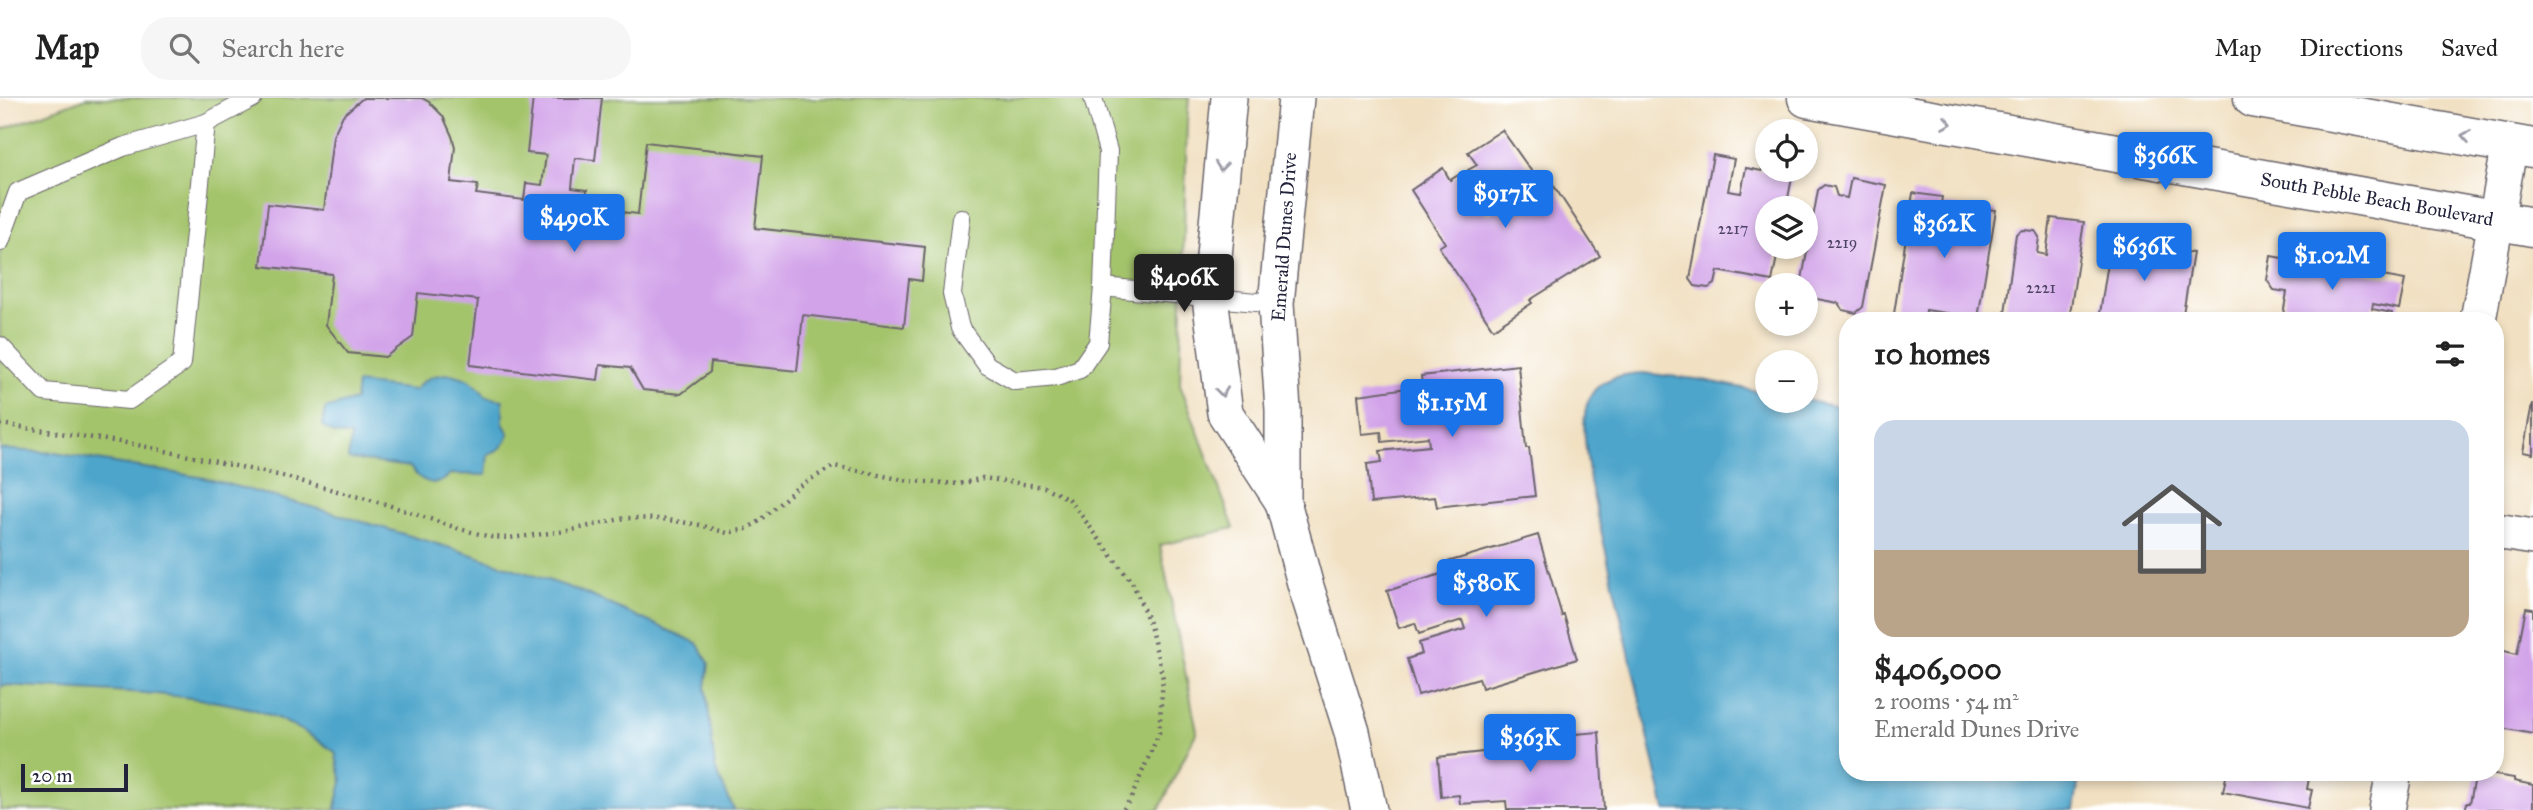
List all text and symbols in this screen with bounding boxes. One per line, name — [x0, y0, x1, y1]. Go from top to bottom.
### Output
search box — [141, 17, 631, 80]
text: Map — [35, 28, 99, 68]
icon: search — [165, 29, 203, 67]
text: Search here — [221, 32, 345, 64]
text: Map — [2215, 33, 2262, 63]
text: Directions — [2300, 33, 2403, 63]
text: Saved — [2441, 33, 2498, 63]
one-way arrow — [1941, 115, 1953, 130]
map controls — [1755, 119, 1818, 413]
button: locate — [1755, 119, 1818, 182]
one-way arrow — [2460, 129, 2472, 144]
pin: $366K — [2116, 132, 2214, 192]
text: $366K — [2134, 141, 2196, 169]
street label: Emerald Dunes Drive — [1267, 152, 1301, 322]
one-way arrow — [1214, 160, 1229, 172]
street label: South Pebble Beach Boulevard — [2259, 167, 2496, 231]
pin: $917K — [1456, 170, 1554, 230]
text: $917K — [1473, 179, 1537, 207]
pin: $490K — [525, 194, 623, 254]
button: layers — [1755, 196, 1818, 259]
pin: $362K — [1895, 200, 1993, 260]
text: $490K — [540, 203, 608, 231]
text: $362K — [1913, 209, 1975, 237]
house number: 2217 — [1718, 219, 1748, 238]
pin: $636K — [2095, 223, 2193, 283]
text: $636K — [2113, 232, 2175, 260]
pin: $1.02M — [2275, 232, 2389, 292]
house number: 2219 — [1827, 233, 1857, 252]
text: $1.02M — [2294, 241, 2370, 269]
pin: $406K — [1135, 254, 1233, 314]
text: $406K — [1150, 263, 1218, 291]
button: + — [1755, 273, 1818, 336]
house number: 2221 — [2026, 278, 2056, 297]
icon: filters — [2431, 335, 2469, 373]
text: 10 homes — [1874, 336, 1990, 372]
button: − — [1755, 350, 1818, 413]
pin: $1.15M — [1395, 380, 1509, 439]
one-way arrow — [1214, 386, 1229, 398]
text: $1.15M — [1417, 388, 1488, 416]
icon: home — [2109, 466, 2235, 592]
pin: $580K — [1437, 560, 1535, 619]
text: $580K — [1453, 568, 1519, 596]
text: $406,000 — [1874, 651, 2002, 687]
text: 2 rooms · 54 m² — [1874, 687, 2019, 715]
pin: $363K — [1481, 714, 1579, 774]
text: Emerald Dunes Drive — [1874, 715, 2079, 743]
text: $363K — [1500, 723, 1560, 751]
scale bar — [21, 761, 128, 793]
text: 20 m — [32, 764, 73, 787]

